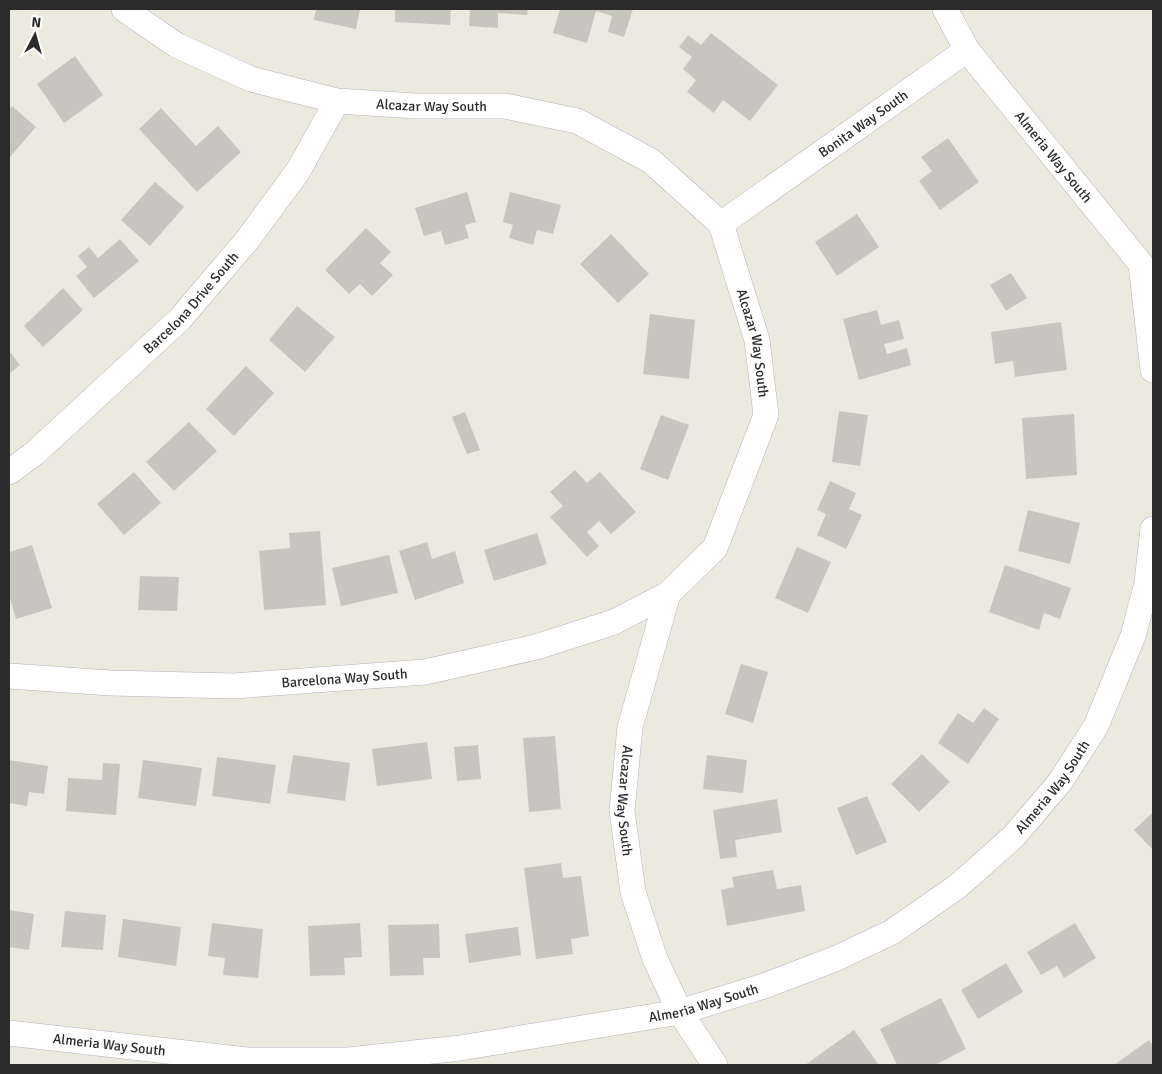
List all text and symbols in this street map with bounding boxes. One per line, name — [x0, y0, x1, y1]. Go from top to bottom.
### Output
north arrow — [10, 10, 60, 60]
text: N — [31, 14, 42, 32]
street label: Bonita Way South — [815, 87, 911, 161]
street label: Alcazar Way South — [376, 95, 487, 115]
street label: Almeria Way South — [1011, 108, 1096, 206]
street label: Barcelona Drive South — [140, 248, 242, 358]
street label: Alcazar Way South — [733, 287, 772, 398]
street label: Barcelona Way South — [281, 665, 408, 692]
street label: Almeria Way South — [1012, 737, 1094, 837]
street label: Alcazar Way South — [613, 745, 636, 857]
street label: Almeria Way South — [647, 980, 761, 1026]
street label: Almeria Way South — [52, 1030, 167, 1060]

